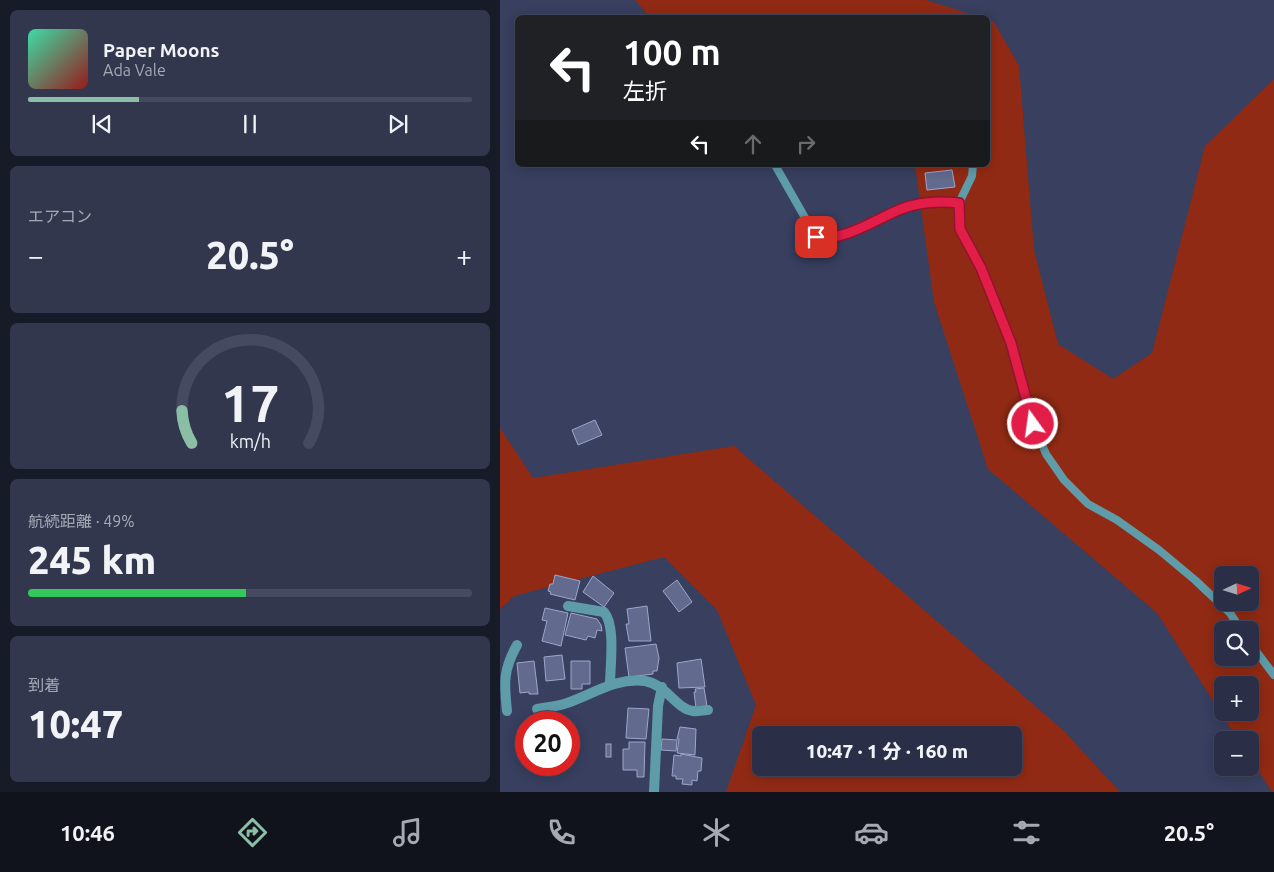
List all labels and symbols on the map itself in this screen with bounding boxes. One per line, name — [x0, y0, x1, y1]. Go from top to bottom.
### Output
pin — [795, 216, 837, 258]
position arrow — [1006, 397, 1058, 449]
north arrow — [1214, 566, 1259, 611]
speed limit sign: 20 — [515, 711, 580, 776]

